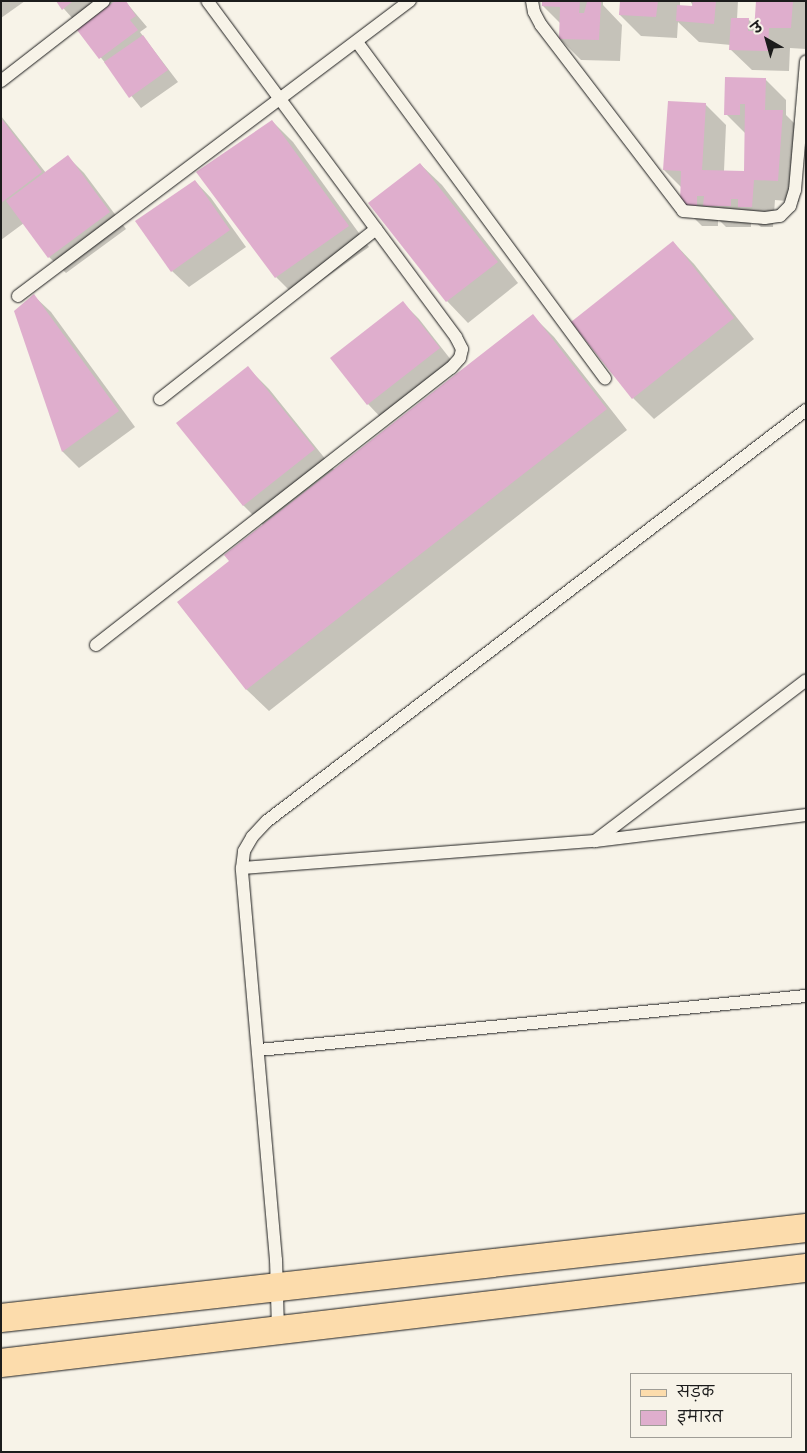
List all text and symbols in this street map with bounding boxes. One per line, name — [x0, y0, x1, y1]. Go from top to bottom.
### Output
north arrow — [742, 15, 792, 65]
text: उ — [749, 18, 767, 38]
legend — [630, 1373, 792, 1438]
text: सड़क — [677, 1383, 714, 1403]
text: इमारत — [677, 1408, 723, 1428]

